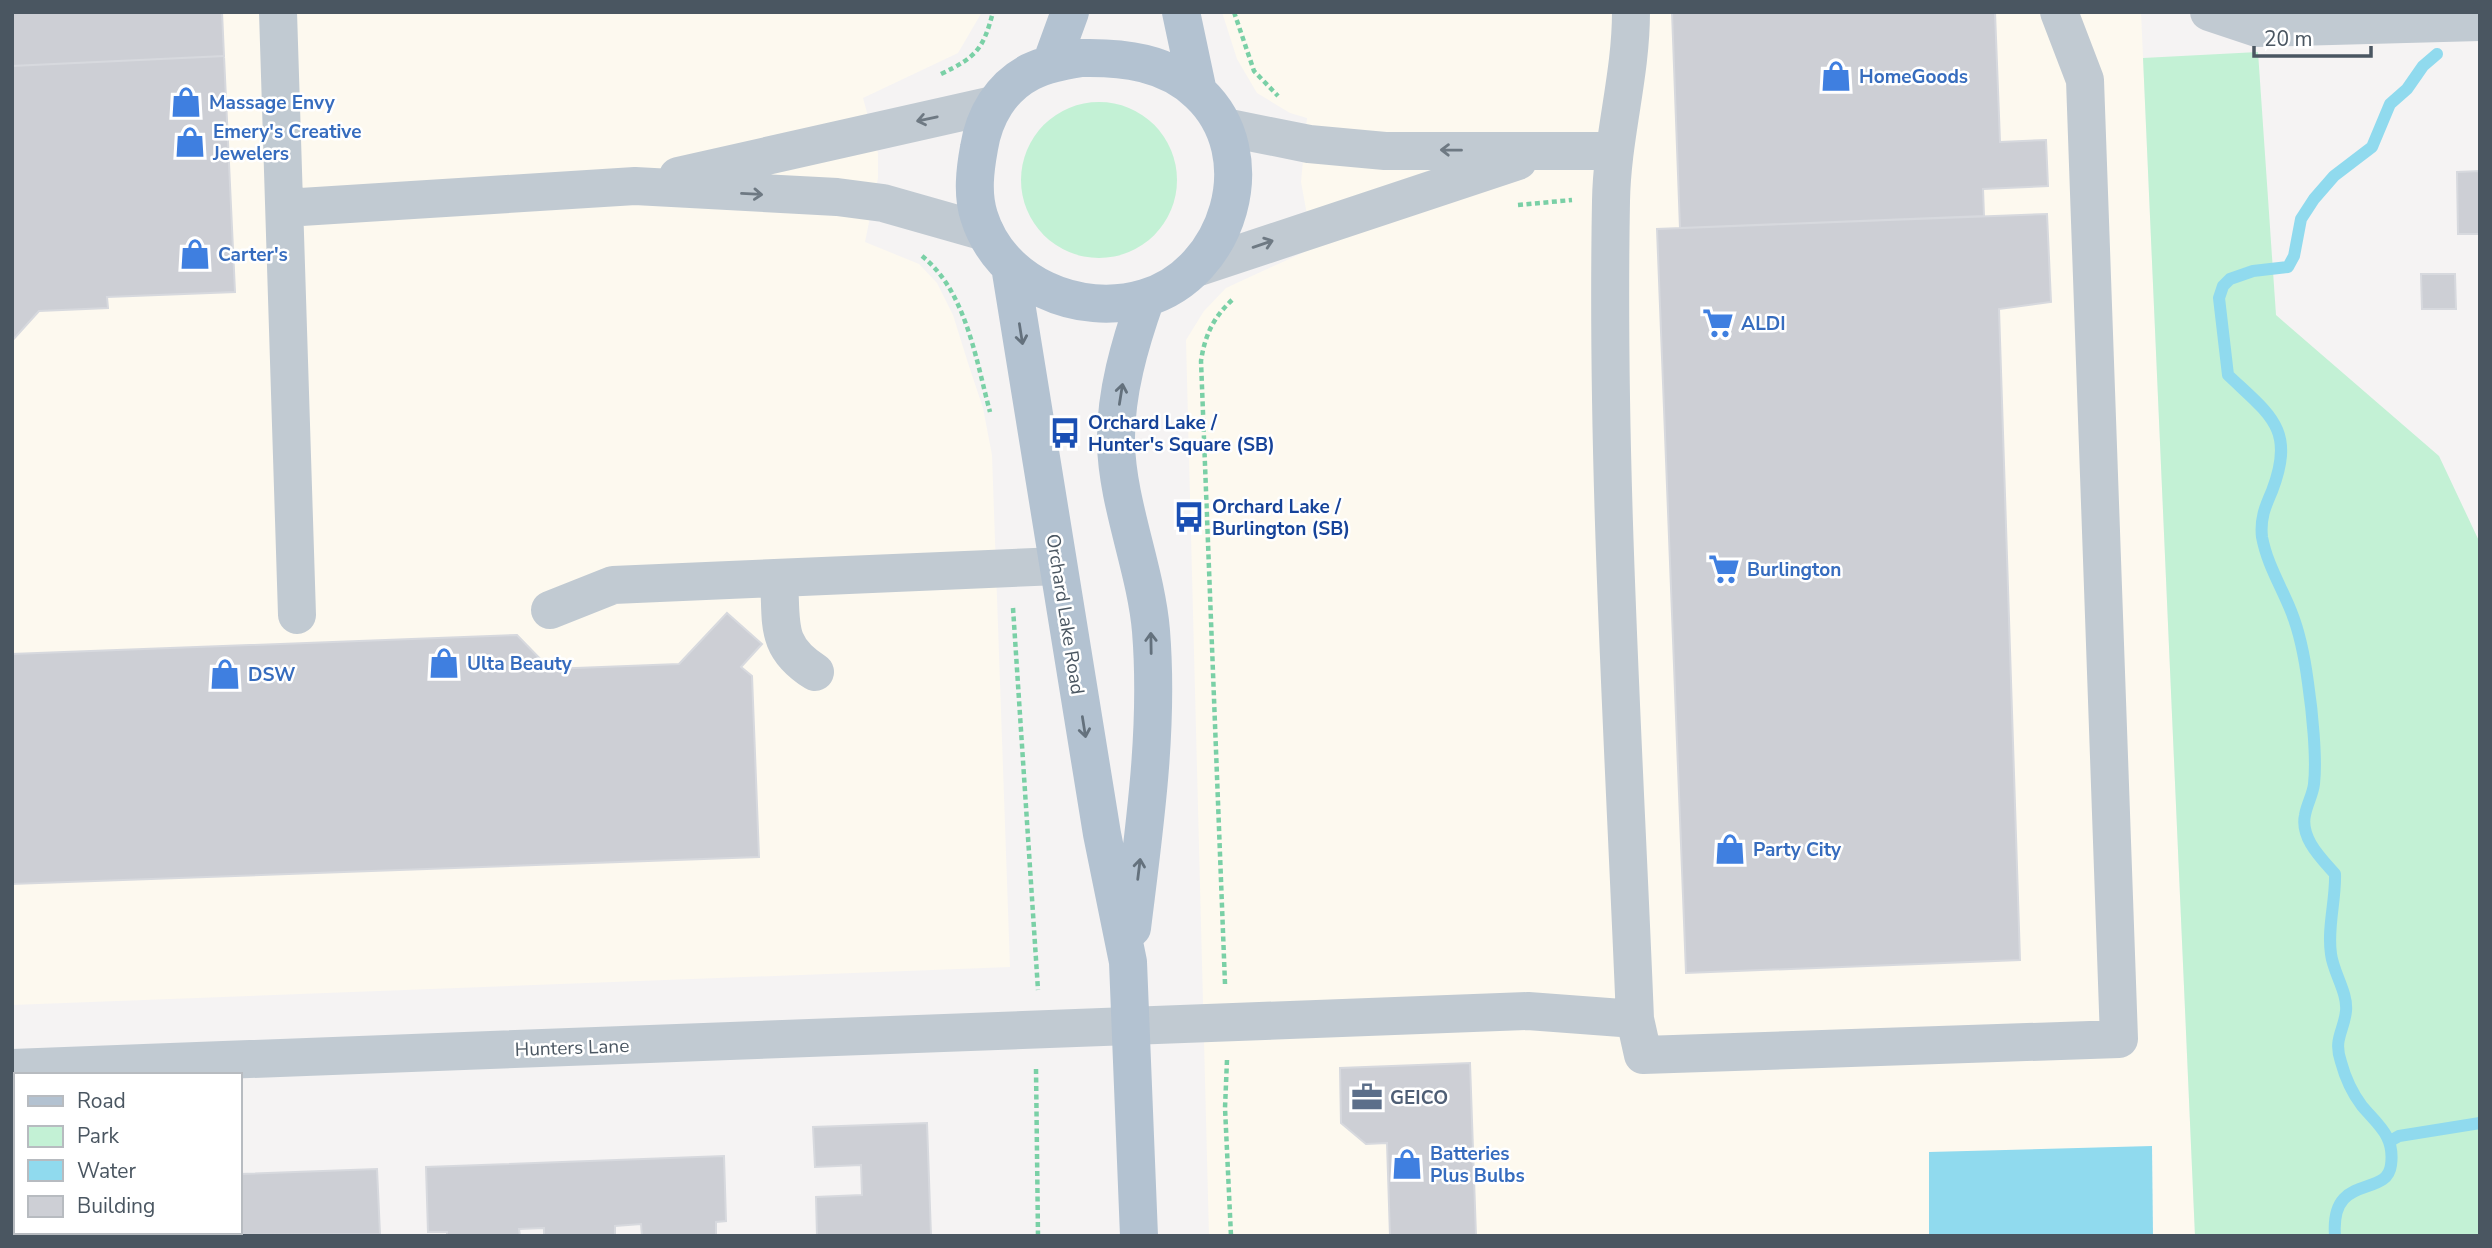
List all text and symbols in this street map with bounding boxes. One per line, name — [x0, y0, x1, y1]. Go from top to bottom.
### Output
scale bar — [2254, 14, 2371, 58]
text: 20 m — [2264, 25, 2313, 53]
shop icon: HomeGoods — [1819, 59, 1853, 93]
place label: HomeGoods — [1859, 64, 1968, 90]
shop icon: Massage Envy — [169, 85, 203, 119]
place label: Massage Envy — [209, 90, 336, 116]
one-way arrow — [916, 112, 939, 126]
place label: Emery's Creative Jewelers — [212, 119, 361, 167]
shop icon: Emery's Creative Jewelers — [173, 125, 207, 159]
one-way arrow — [1440, 143, 1463, 157]
one-way arrow — [740, 187, 763, 200]
shop icon: Carter's — [178, 237, 212, 271]
one-way arrow — [1252, 237, 1274, 249]
place label: Carter's — [218, 242, 288, 268]
supermarket icon: ALDI — [1701, 306, 1735, 340]
place label: ALDI — [1741, 311, 1786, 337]
one-way arrow — [1015, 322, 1028, 344]
one-way arrow — [1115, 383, 1128, 406]
place label: Orchard Lake / Hunter's Square (SB) — [1088, 410, 1275, 458]
bus stop icon: Orchard Lake / Hunter's Square (SB) — [1048, 416, 1082, 450]
place label: Orchard Lake / Burlington (SB) — [1212, 494, 1350, 542]
bus stop icon: Orchard Lake / Burlington (SB) — [1172, 500, 1206, 534]
street label: Orchard Lake Road — [1039, 532, 1091, 696]
supermarket icon: Burlington — [1707, 552, 1741, 586]
place label: Burlington — [1747, 557, 1841, 583]
one-way arrow — [1145, 631, 1158, 654]
shop icon: Ulta Beauty — [427, 646, 461, 680]
place label: Ulta Beauty — [467, 651, 573, 677]
shop icon: DSW — [208, 657, 242, 691]
place label: DSW — [248, 662, 295, 688]
one-way arrow — [1078, 716, 1091, 738]
shop icon: Party City — [1713, 832, 1747, 866]
place label: Party City — [1753, 837, 1842, 863]
one-way arrow — [1133, 859, 1146, 881]
street label: Hunters Lane — [514, 1033, 630, 1063]
legend — [14, 1073, 242, 1234]
office icon: GEICO — [1350, 1080, 1384, 1114]
place label: GEICO — [1390, 1085, 1448, 1111]
text: Road — [77, 1087, 126, 1115]
text: Park — [77, 1122, 119, 1150]
place label: Batteries Plus Bulbs — [1430, 1141, 1525, 1189]
shop icon: Batteries Plus Bulbs — [1390, 1147, 1424, 1181]
text: Water — [77, 1157, 136, 1185]
text: Building — [77, 1192, 155, 1220]

